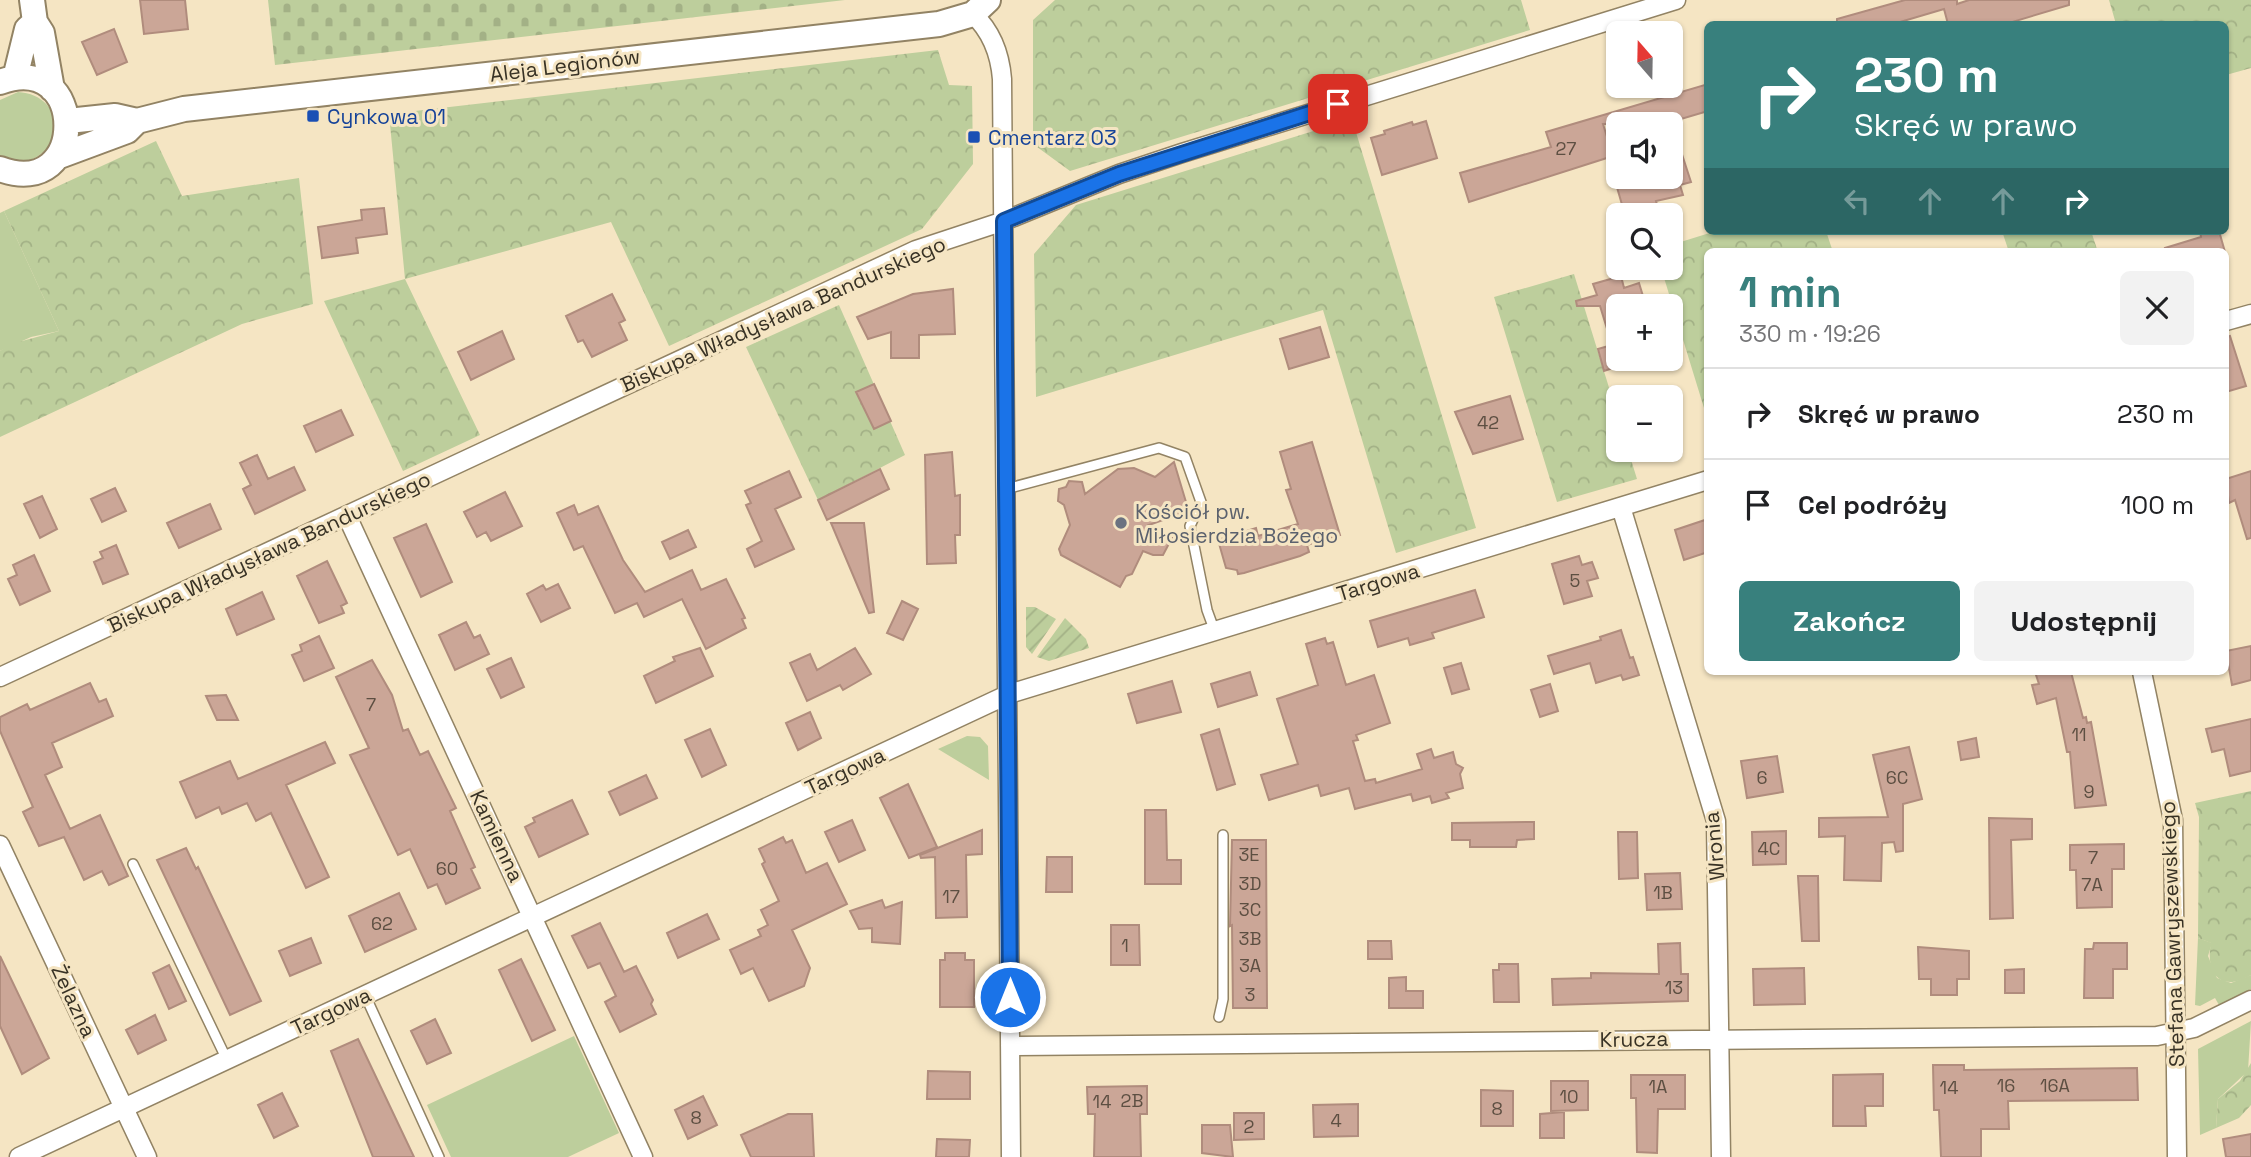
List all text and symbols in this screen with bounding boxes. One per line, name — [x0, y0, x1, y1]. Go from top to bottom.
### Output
north arrow — [1606, 21, 1684, 98]
map controls — [1606, 21, 1683, 462]
street label: Aleja Legionów — [488, 42, 642, 88]
text: 230 m — [1854, 44, 1999, 106]
icon: right — [1739, 49, 1830, 140]
pin — [1308, 74, 1368, 134]
icon: arrive — [1319, 85, 1357, 123]
place label: Cynkowa 01 — [327, 103, 446, 130]
text: Skręć w prawo — [1854, 105, 2078, 145]
marker: Cynkowa 01 — [305, 108, 321, 124]
button: sound — [1606, 112, 1683, 189]
place label: Cmentarz 03 — [988, 124, 1117, 151]
marker: Cmentarz 03 — [966, 129, 982, 145]
house number: 27 — [1556, 137, 1576, 160]
icon: left — [1838, 182, 1876, 220]
icon: ahead — [1911, 182, 1949, 220]
icon: ahead — [1984, 182, 2022, 220]
icon: right — [2057, 182, 2095, 220]
button: search — [1606, 203, 1683, 280]
street label: Biskupa Władysława Bandurskiego — [616, 230, 950, 398]
text: 1 min — [1739, 266, 1842, 319]
button: close — [2120, 271, 2194, 345]
button: + — [1606, 294, 1683, 371]
text: 330 m · 19:26 — [1739, 319, 1881, 349]
button: − — [1606, 385, 1683, 462]
icon: right — [1739, 395, 1777, 433]
text: Skręć w prawo — [1798, 397, 1980, 431]
text: 230 m — [2117, 397, 2194, 431]
house number: 42 — [1477, 411, 1499, 434]
street label: Biskupa Władysława Bandurskiego — [103, 465, 435, 639]
icon: arrive — [1739, 486, 1777, 524]
text: Cel podróży — [1798, 488, 1947, 522]
text: 100 m — [2121, 488, 2194, 522]
place label: Kościół pw. Miłosierdzia Bożego — [1135, 498, 1338, 549]
marker: Kościół pw. Miłosierdzia Bożego — [1113, 515, 1129, 531]
street label: Targowa — [1333, 557, 1423, 607]
house number: 5 — [1570, 569, 1580, 592]
button: Zakończ — [1739, 581, 1960, 661]
button: Udostępnij — [1974, 581, 2194, 661]
house number: 7 — [366, 693, 376, 716]
house number: 11 — [2071, 723, 2087, 746]
street label: Targowa — [801, 741, 889, 801]
house number: 6 — [1756, 766, 1768, 789]
house number: 6C — [1886, 766, 1908, 789]
house number: 9 — [2083, 780, 2095, 803]
street label: Kamienna — [464, 786, 530, 886]
street label: Stefana Gawryszewskiego — [2154, 801, 2190, 1067]
street label: Wronia — [1698, 810, 1730, 882]
house number: 4C — [1758, 837, 1780, 860]
house number: 3E — [1238, 843, 1260, 866]
house number: 7 — [2088, 846, 2098, 869]
house number: 60 — [436, 857, 458, 880]
house number: 3D — [1239, 872, 1261, 895]
house number: 7A — [2081, 873, 2103, 896]
house number: 1B — [1653, 881, 1673, 904]
house number: 17 — [942, 885, 960, 908]
house number: 3C — [1239, 898, 1261, 921]
house number: 62 — [371, 912, 393, 935]
house number: 3B — [1239, 927, 1261, 950]
house number: 1 — [1121, 934, 1129, 957]
house number: 3A — [1239, 954, 1261, 977]
street label: Żelazna — [45, 960, 103, 1042]
position arrow — [973, 960, 1047, 1034]
house number: 13 — [1665, 976, 1683, 999]
street label: Targowa — [287, 981, 375, 1041]
house number: 3 — [1245, 983, 1255, 1006]
street label: Krucza — [1599, 1025, 1669, 1053]
house number: 16 — [1997, 1074, 2015, 1097]
house number: 16A — [2040, 1074, 2070, 1097]
house number: 1A — [1649, 1075, 1667, 1098]
house number: 14 — [1940, 1076, 1958, 1099]
house number: 10 — [1559, 1085, 1579, 1108]
house number: 2B — [1121, 1089, 1143, 1112]
house number: 14 — [1093, 1090, 1111, 1113]
house number: 8 — [1491, 1097, 1503, 1120]
house number: 8 — [690, 1106, 702, 1129]
house number: 4 — [1330, 1109, 1342, 1132]
house number: 2 — [1244, 1115, 1254, 1138]

